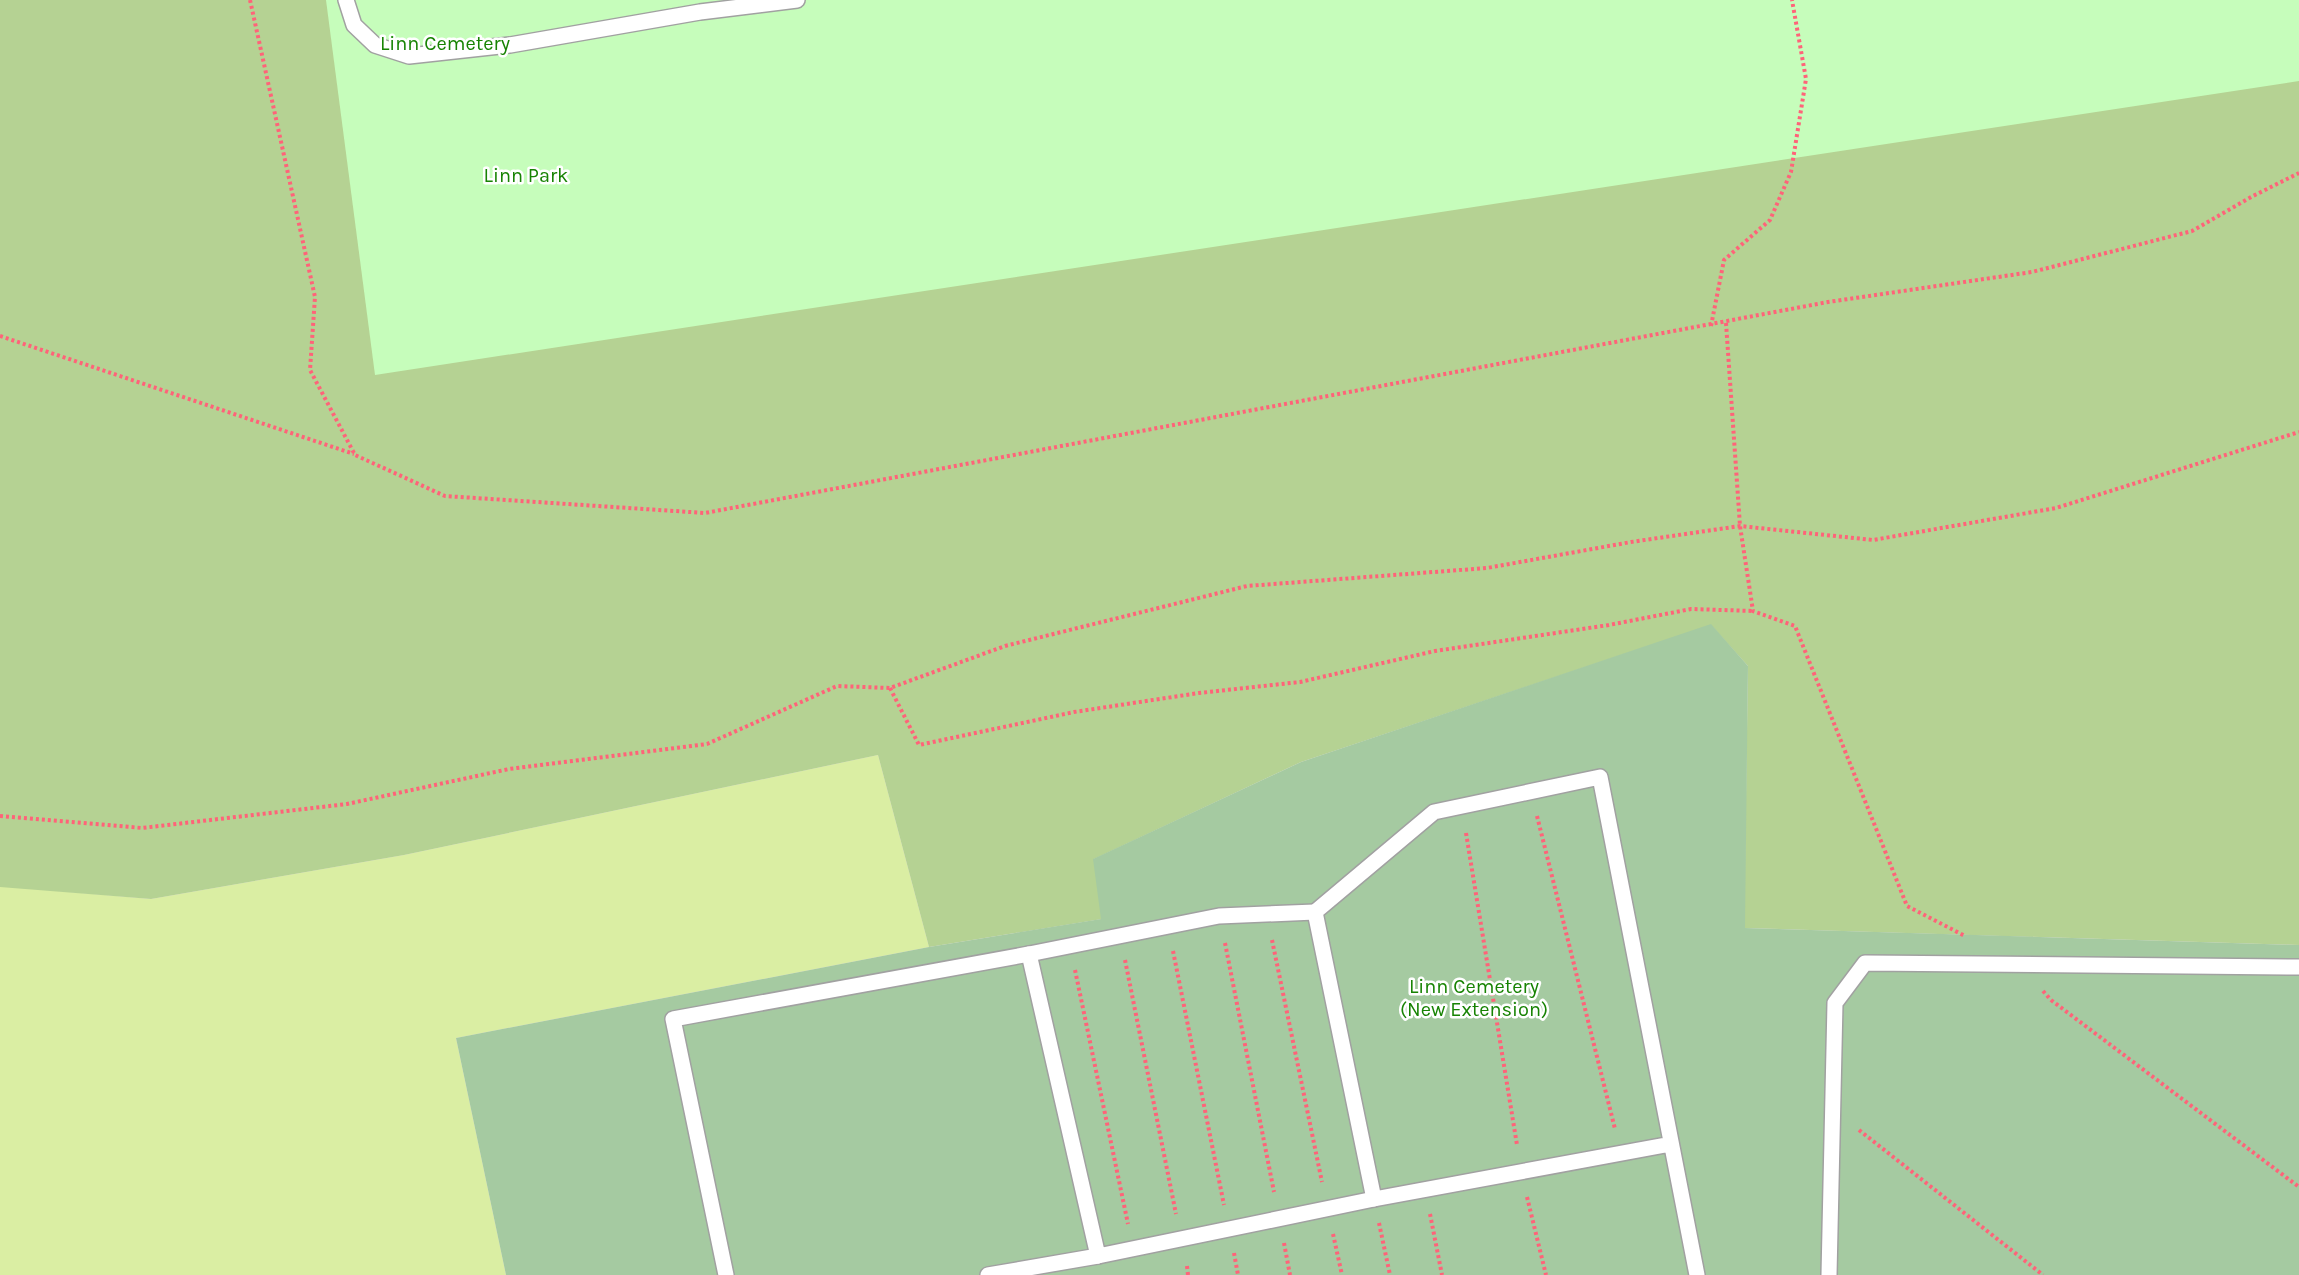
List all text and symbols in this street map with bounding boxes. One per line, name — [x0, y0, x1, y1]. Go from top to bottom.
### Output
park label: Linn Cemetery — [380, 32, 510, 55]
park label: Linn Park — [484, 164, 568, 187]
park label: Linn Cemetery (New Extension) — [1400, 975, 1548, 1021]

